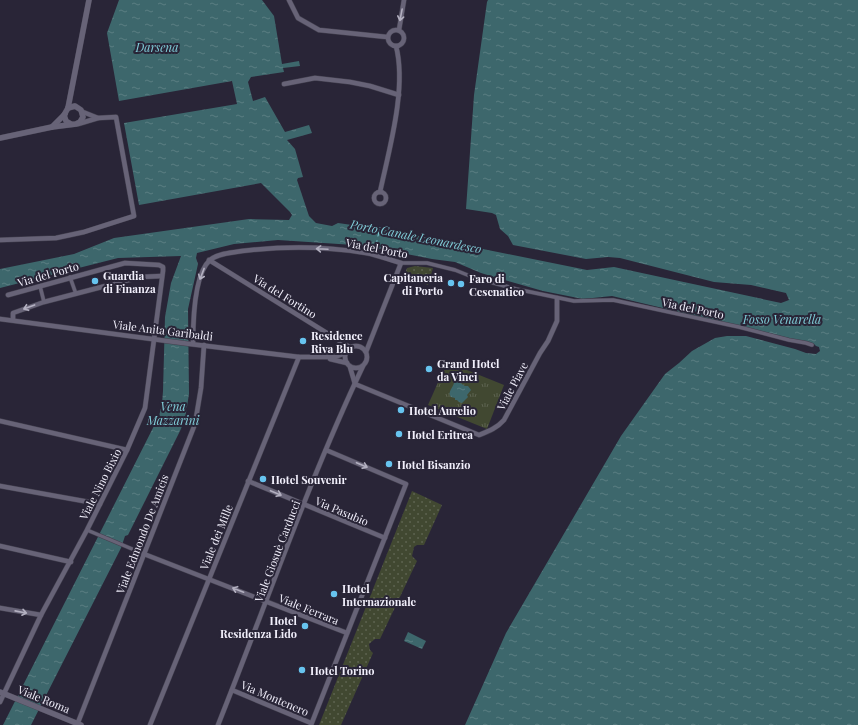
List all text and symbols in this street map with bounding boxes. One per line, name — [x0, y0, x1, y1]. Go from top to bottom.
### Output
one-way arrow — [397, 8, 405, 21]
water label: Darsena — [134, 39, 179, 55]
water label: Porto Canale Leonardesco — [348, 215, 483, 257]
street label: Via del Porto — [344, 234, 409, 261]
one-way arrow — [316, 245, 329, 252]
street label: Via del Porto — [15, 258, 80, 290]
one-way arrow — [198, 267, 205, 280]
place label: Guardia di Finanza — [103, 268, 156, 296]
street label: Via del Fortino — [249, 270, 320, 322]
place label: Capitaneria di Porto — [383, 270, 443, 298]
place label: Faro di Cesenatico — [469, 271, 524, 299]
marker: Guardia di Finanza — [90, 276, 100, 286]
marker: Capitaneria di Porto — [446, 278, 456, 288]
marker: Faro di Cesenatico — [456, 279, 466, 289]
street label: Via del Porto — [660, 294, 725, 322]
one-way arrow — [24, 304, 36, 312]
water label: Fosso Venarella — [742, 311, 821, 327]
street label: Viale Anita Garibaldi — [111, 316, 214, 344]
place label: Residence Riva Blu — [311, 328, 363, 356]
marker: Residence Riva Blu — [298, 336, 308, 346]
place label: Grand Hotel da Vinci — [437, 356, 500, 384]
street label: Viale Piave — [493, 359, 531, 414]
marker: Grand Hotel da Vinci — [424, 364, 434, 374]
water label: Vena Mazzarini — [146, 398, 200, 428]
place label: Hotel Aurelio — [409, 403, 476, 418]
marker: Hotel Aurelio — [396, 405, 406, 415]
place label: Hotel Eritrea — [407, 427, 473, 442]
marker: Hotel Eritrea — [394, 429, 404, 439]
street label: Viale Nino Bixio — [75, 446, 124, 523]
place label: Hotel Bisanzio — [397, 457, 470, 472]
marker: Hotel Bisanzio — [384, 459, 394, 469]
one-way arrow — [356, 462, 368, 469]
street label: Viale Edmondo De Amicis — [112, 472, 172, 597]
place label: Hotel Souvenir — [271, 472, 348, 487]
marker: Hotel Souvenir — [258, 474, 268, 484]
one-way arrow — [270, 490, 282, 497]
street label: Via Pasubio — [312, 493, 371, 529]
street label: Viale Giosuè Carducci — [250, 498, 303, 605]
street label: Viale dei Mille — [196, 502, 236, 573]
place label: Hotel Internazionale — [342, 581, 416, 609]
one-way arrow — [232, 586, 244, 594]
marker: Hotel Internazionale — [329, 589, 339, 599]
street label: Viale Ferrara — [276, 590, 342, 628]
one-way arrow — [14, 608, 27, 616]
place label: Hotel Residenza Lido — [220, 613, 298, 641]
marker: Hotel Residenza Lido — [300, 621, 310, 631]
place label: Hotel Torino — [310, 663, 375, 678]
marker: Hotel Torino — [297, 665, 307, 675]
street label: Via Montenero — [238, 677, 311, 719]
street label: Viale Roma — [15, 681, 73, 716]

